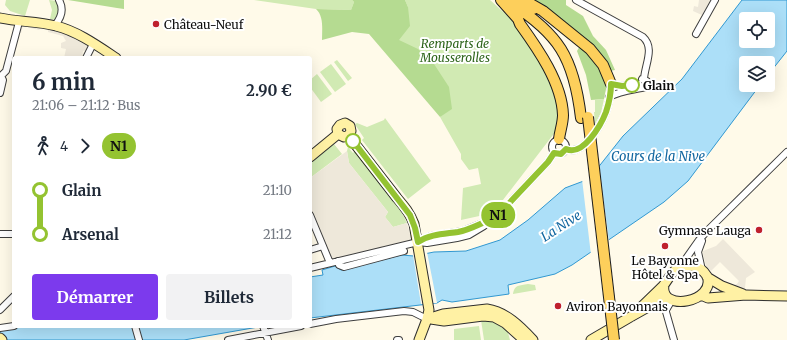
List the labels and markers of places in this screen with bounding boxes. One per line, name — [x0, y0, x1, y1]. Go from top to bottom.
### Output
place label: Château-Neuf — [164, 17, 244, 32]
marker: Château-Neuf — [151, 19, 161, 29]
marker: Glain — [624, 77, 640, 93]
place label: Glain — [643, 78, 675, 93]
unlabelled marker — [345, 133, 361, 149]
place label: Gymnase Lauga — [659, 223, 752, 238]
marker: Gymnase Lauga — [754, 225, 764, 235]
marker: Le Bayonne Hôtel & Spa — [660, 241, 670, 251]
place label: Le Bayonne Hôtel & Spa — [631, 253, 699, 282]
place label: Aviron Bayonnais — [565, 299, 668, 314]
marker: Aviron Bayonnais — [553, 301, 563, 311]

